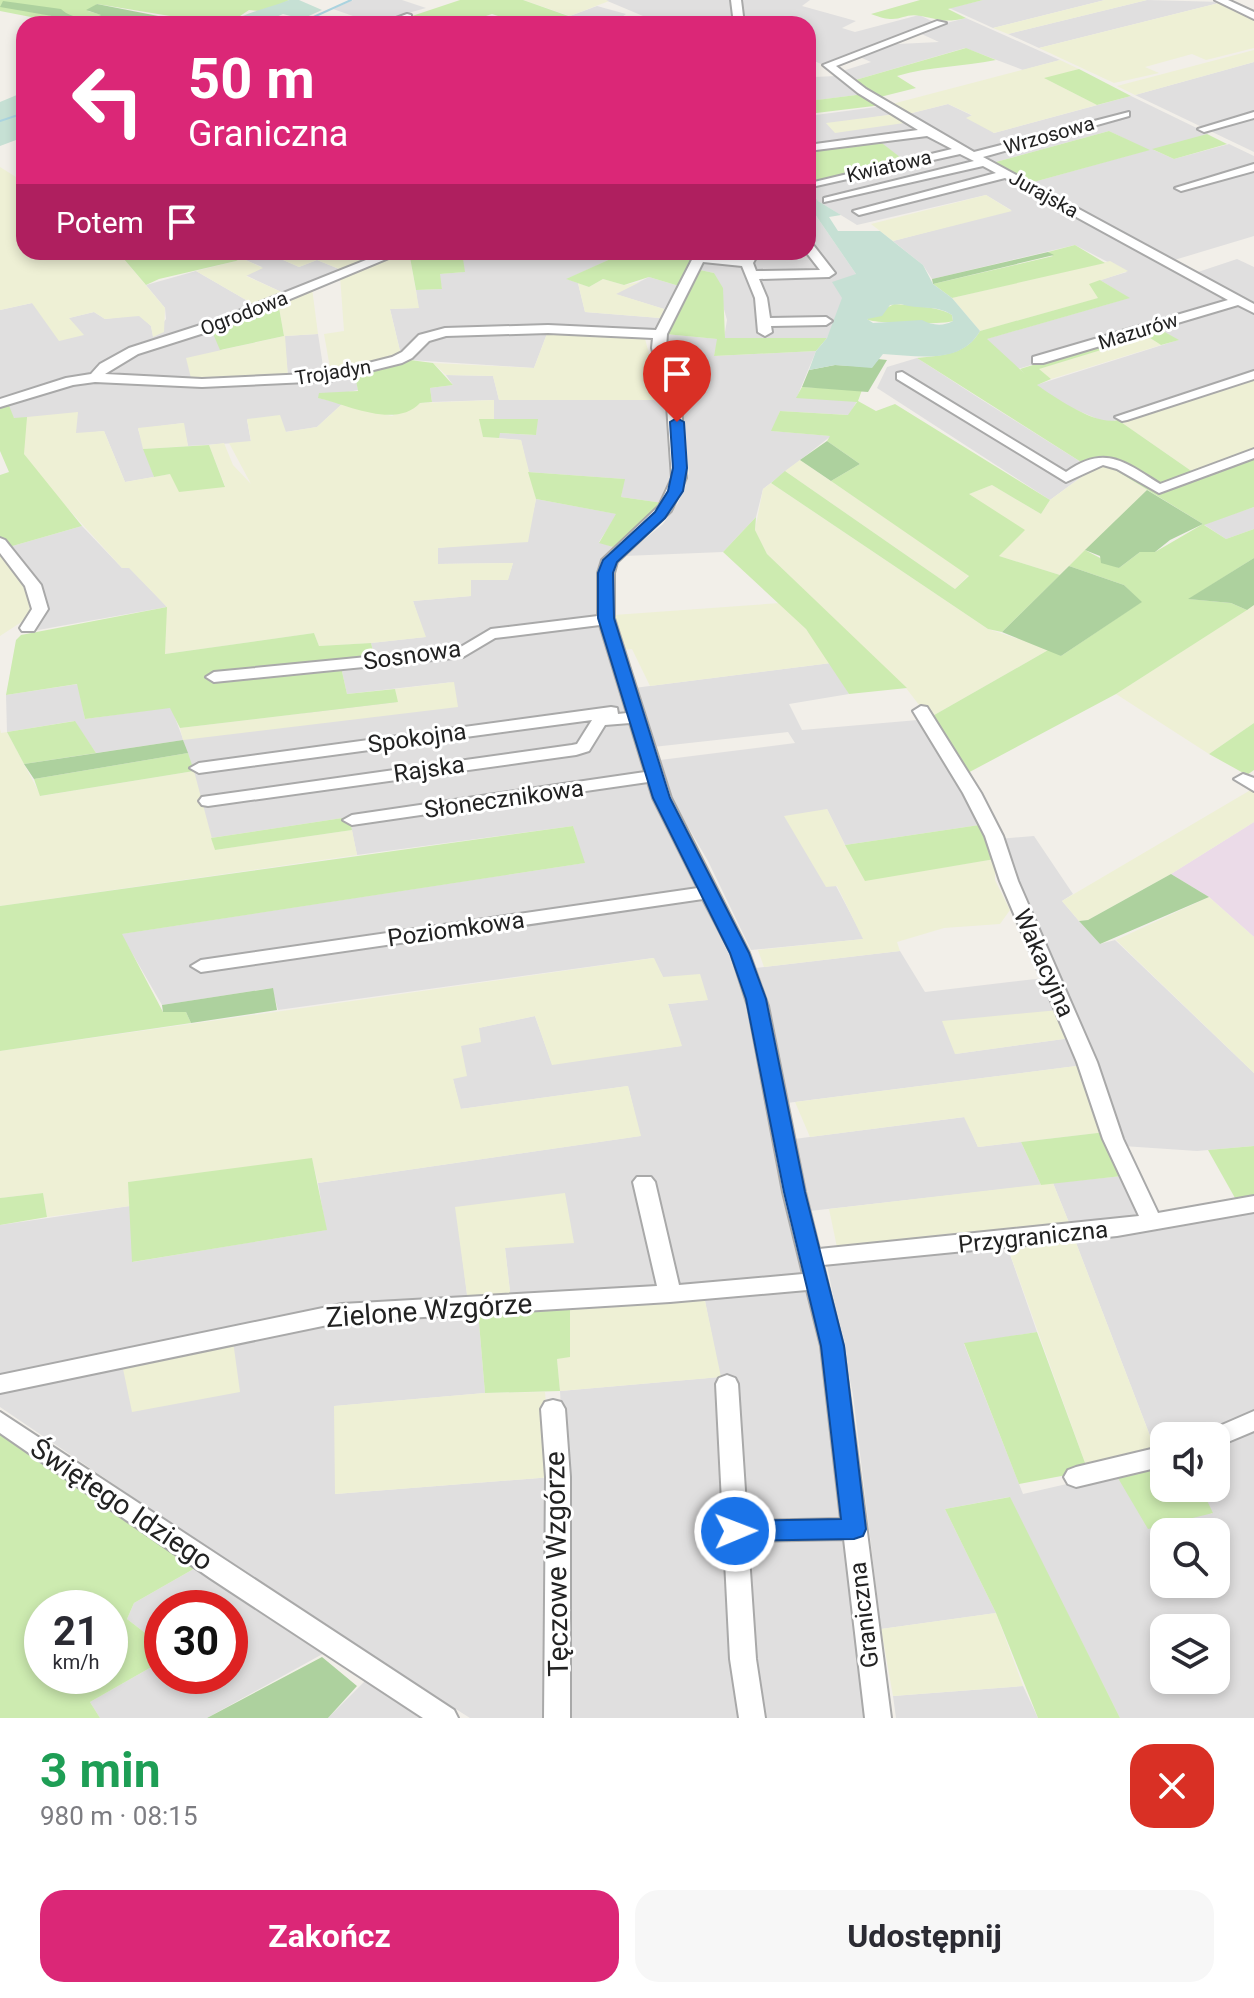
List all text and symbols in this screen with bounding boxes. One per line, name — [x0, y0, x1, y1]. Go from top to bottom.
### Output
text: 50 m — [188, 46, 315, 112]
icon: left — [56, 48, 160, 152]
street label: Wrzosowa — [1001, 111, 1097, 159]
text: Graniczna — [188, 113, 348, 155]
street label: Kwiatowa — [844, 145, 934, 187]
street label: Jurajska — [1005, 165, 1083, 223]
icon: arrive — [160, 200, 204, 244]
text: Potem — [56, 205, 144, 240]
street label: Ogrodowa — [197, 285, 291, 341]
street label: Mazurów — [1095, 307, 1181, 355]
pin — [643, 340, 711, 422]
icon: arrive — [655, 352, 699, 396]
street label: Trojadyn — [293, 354, 373, 390]
street label: Sosnowa — [361, 634, 463, 676]
street label: Spokojna — [366, 717, 468, 759]
street label: Rajska — [392, 750, 466, 788]
street label: Słonecznikowa — [422, 774, 586, 824]
street label: Wakacyjna — [1008, 905, 1080, 1021]
street label: Poziomkowa — [386, 906, 526, 952]
street label: Przygraniczna — [957, 1215, 1109, 1259]
street label: Zielone Wzgórze — [325, 1287, 533, 1334]
map controls — [1150, 1422, 1230, 1694]
button: sound — [1150, 1422, 1230, 1502]
street label: Świętego Idziego — [24, 1431, 219, 1578]
street label: Tęczowe Wzgórze — [538, 1451, 575, 1677]
position arrow — [693, 1489, 777, 1573]
button: search — [1150, 1518, 1230, 1598]
street label: Graniczna — [844, 1560, 884, 1670]
speed limit sign: 30 — [144, 1590, 248, 1694]
text: 21 — [53, 1608, 99, 1655]
button: layers — [1150, 1614, 1230, 1694]
text: km/h — [53, 1650, 99, 1674]
text: 3 min — [40, 1742, 161, 1799]
button: close — [1130, 1744, 1214, 1828]
text: 980 m · 08:15 — [40, 1801, 198, 1831]
button: Zakończ — [40, 1890, 619, 1982]
button: Udostępnij — [635, 1890, 1214, 1982]

